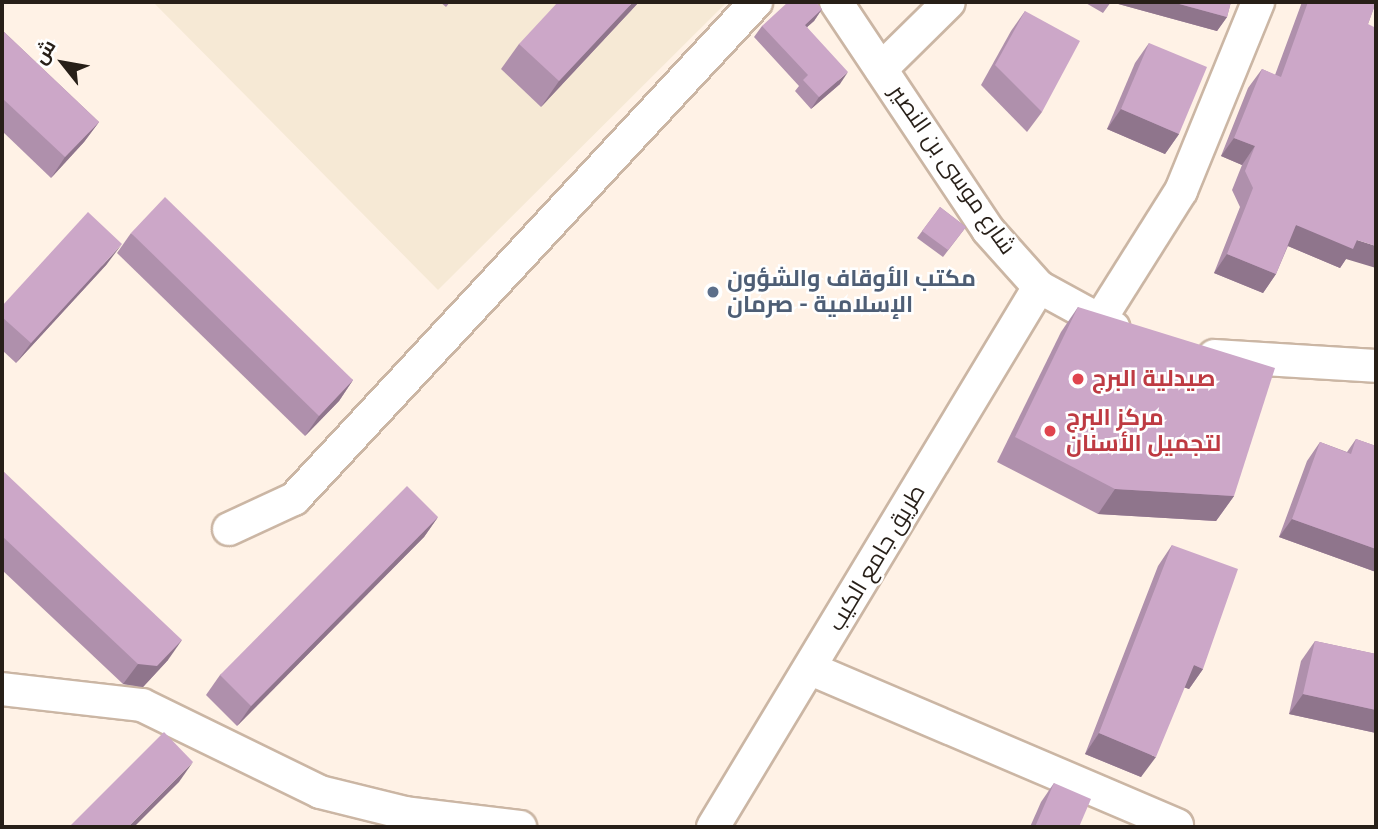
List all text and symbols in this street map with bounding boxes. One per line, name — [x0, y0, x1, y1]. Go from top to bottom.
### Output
north arrow — [28, 28, 98, 98]
text: ش — [29, 36, 61, 68]
street label: شارع موسى بن النصير — [883, 80, 1021, 260]
place label: مكتب الأوقاف والشؤون الإسلامية - صرمان — [727, 265, 976, 319]
marker: مكتب الأوقاف والشؤون الإسلامية - صرمان — [705, 284, 721, 300]
place label: صيدلية البرج — [1092, 365, 1215, 393]
marker: صيدلية البرج — [1070, 371, 1086, 387]
place label: مركز البرج لتجميل الأسنان — [1066, 404, 1221, 458]
marker: مركز البرج لتجميل الأسنان — [1040, 421, 1060, 441]
street label: طريق جامع الكيب — [823, 480, 931, 636]

